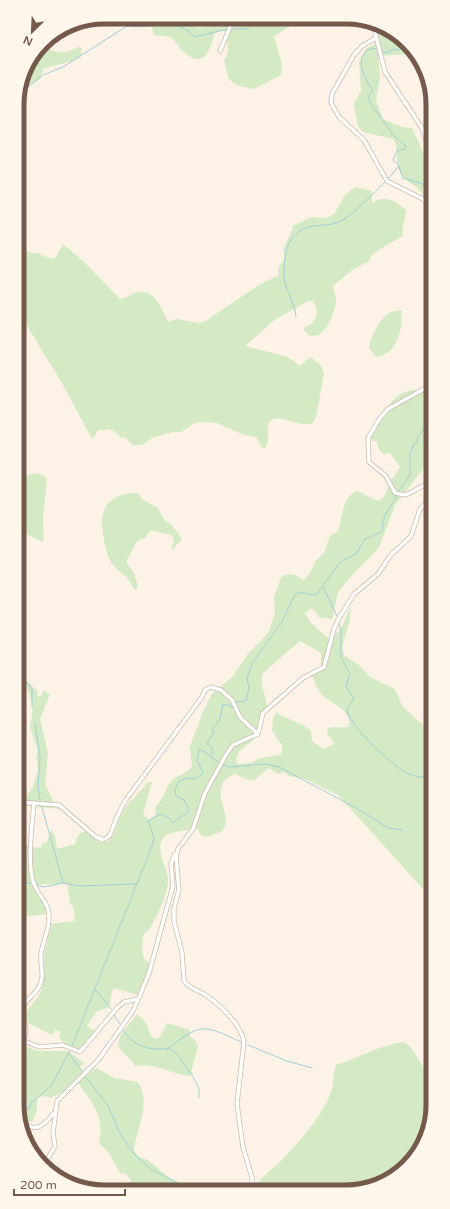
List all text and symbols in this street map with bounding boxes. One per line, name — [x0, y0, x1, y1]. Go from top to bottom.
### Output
north arrow — [12, 12, 52, 52]
text: N — [21, 33, 35, 48]
scale bar — [14, 1171, 125, 1197]
text: 200 m — [20, 1178, 57, 1192]

